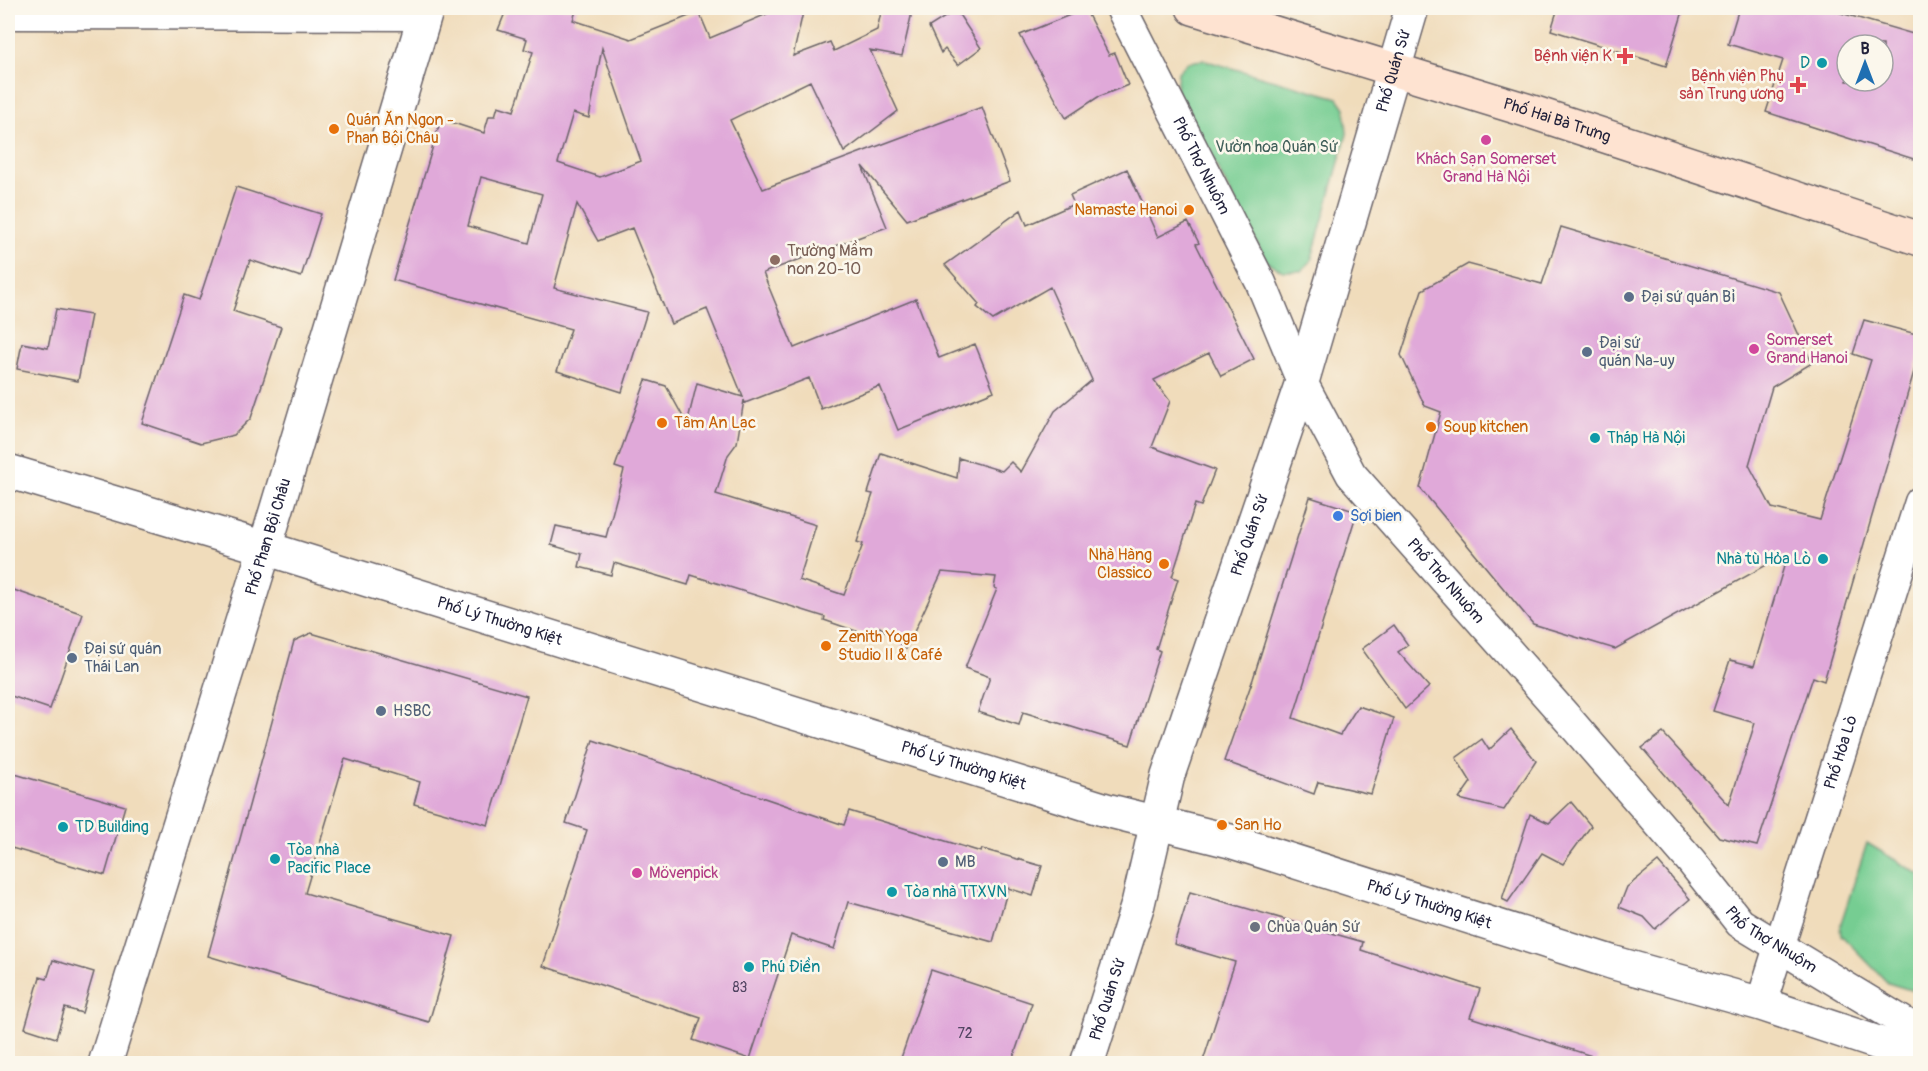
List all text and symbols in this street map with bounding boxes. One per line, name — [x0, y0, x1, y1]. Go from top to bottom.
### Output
street label: Phố Quán Sứ — [1372, 27, 1415, 115]
north arrow — [1835, 33, 1895, 93]
text: B — [1860, 39, 1870, 59]
place label: Bệnh viện K — [1534, 46, 1612, 66]
marker: Bệnh viện K — [1616, 47, 1634, 65]
place label: D — [1800, 53, 1810, 73]
marker: D — [1815, 56, 1829, 70]
place label: Bệnh viện Phụ sản Trung ương — [1679, 66, 1784, 104]
marker: Bệnh viện Phụ sản Trung ương — [1789, 76, 1807, 94]
street label: Phố Hai Bà Trưng — [1501, 94, 1613, 147]
place label: Quán Ăn Ngon - Phan Bội Châu — [346, 110, 454, 148]
street label: Phố Thợ Nhuộm — [1168, 114, 1234, 218]
marker: Quán Ăn Ngon - Phan Bội Châu — [327, 122, 341, 136]
marker: Khách Sạn Somerset Grand Hà Nội — [1479, 133, 1493, 147]
park label: Vườn hoa Quán Sứ — [1215, 137, 1339, 157]
place label: Khách Sạn Somerset Grand Hà Nội — [1416, 149, 1557, 187]
place label: Namaste Hanoi — [1074, 200, 1177, 220]
marker: Namaste Hanoi — [1182, 203, 1196, 217]
place label: Trường Mầm non 20-10 — [787, 240, 873, 279]
marker: Trường Mầm non 20-10 — [768, 253, 782, 267]
place label: Đại sứ quán Bỉ — [1641, 287, 1735, 307]
marker: Đại sứ quán Bỉ — [1622, 290, 1636, 304]
place label: Somerset Grand Hanoi — [1766, 330, 1848, 368]
place label: Đại sứ quán Na-uy — [1599, 333, 1675, 371]
marker: Somerset Grand Hanoi — [1747, 342, 1761, 356]
marker: Đại sứ quán Na-uy — [1580, 345, 1594, 359]
place label: Tâm An Lạc — [674, 413, 756, 433]
marker: Tâm An Lạc — [655, 416, 669, 430]
place label: Soup kitchen — [1443, 417, 1528, 437]
marker: Soup kitchen — [1424, 420, 1438, 434]
place label: Tháp Hà Nội — [1607, 428, 1685, 448]
marker: Tháp Hà Nội — [1588, 431, 1602, 445]
street label: Phố Phan Bội Châu — [241, 476, 295, 598]
street label: Phố Quán Sứ — [1227, 491, 1273, 579]
place label: Sợi bien — [1350, 506, 1402, 526]
marker: Sợi bien — [1331, 509, 1345, 523]
street label: Phố Thợ Nhuộm — [1403, 534, 1489, 628]
place label: Nhà Hàng Classico — [1088, 545, 1152, 583]
place label: Nhà tù Hỏa Lò — [1716, 549, 1811, 569]
marker: Nhà tù Hỏa Lò — [1816, 552, 1830, 566]
marker: Nhà Hàng Classico — [1157, 557, 1171, 571]
street label: Phố Lý Thường Kiệt — [435, 592, 565, 650]
place label: Zenith Yoga Studio II & Café — [838, 627, 943, 665]
place label: Đại sứ quán Thái Lan — [84, 639, 162, 677]
marker: Zenith Yoga Studio II & Café — [819, 639, 833, 653]
marker: Đại sứ quán Thái Lan — [65, 651, 79, 665]
place label: HSBC — [393, 701, 432, 721]
marker: HSBC — [374, 704, 388, 718]
street label: Phố Hỏa Lò — [1820, 713, 1862, 792]
street label: Phố Lý Thường Kiệt — [899, 737, 1029, 795]
place label: San Ho — [1234, 815, 1282, 835]
place label: TD Building — [75, 817, 149, 837]
marker: San Ho — [1215, 818, 1229, 832]
marker: TD Building — [56, 820, 70, 834]
place label: Tòa nhà Pacific Place — [287, 840, 371, 878]
marker: Tòa nhà Pacific Place — [268, 852, 282, 866]
place label: MB — [955, 852, 976, 872]
marker: MB — [936, 855, 950, 869]
place label: Mövenpick — [649, 863, 719, 883]
marker: Mövenpick — [630, 866, 644, 880]
street label: Phố Lý Thường Kiệt — [1364, 875, 1495, 934]
place label: Tòa nhà TTXVN — [904, 882, 1007, 902]
marker: Tòa nhà TTXVN — [885, 885, 899, 899]
street label: Phố Thợ Nhuộm — [1721, 902, 1821, 977]
place label: Chùa Quán Sứ — [1267, 917, 1361, 937]
marker: Chùa Quán Sứ — [1248, 920, 1262, 934]
street label: Phố Quán Sứ — [1085, 955, 1130, 1043]
place label: Phú Điền — [761, 957, 820, 977]
marker: Phú Điền — [742, 960, 756, 974]
house number: 83 — [733, 979, 748, 996]
house number: 72 — [957, 1025, 973, 1042]

